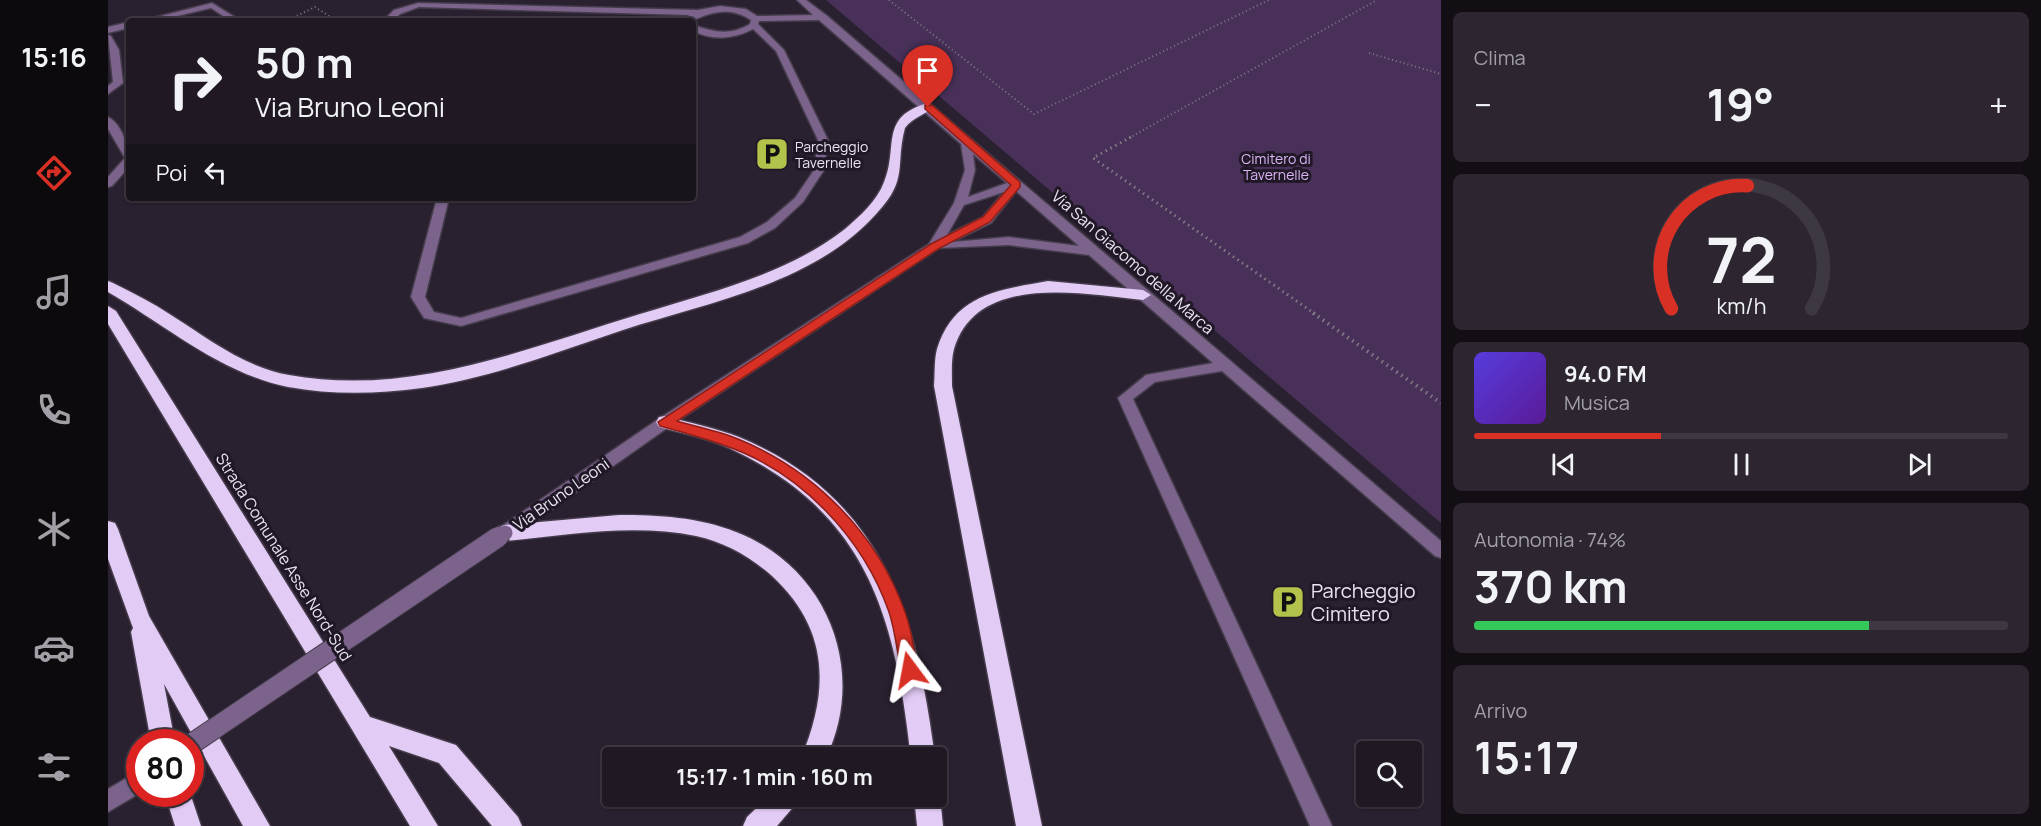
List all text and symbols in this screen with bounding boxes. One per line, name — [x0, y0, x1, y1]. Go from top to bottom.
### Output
text: 50 m — [255, 33, 353, 91]
text: 15:16 — [21, 38, 87, 75]
icon: right — [156, 42, 234, 120]
text: Clima — [1474, 44, 1526, 71]
pin — [902, 45, 953, 107]
icon: arrive — [911, 54, 944, 87]
text: 19° — [1706, 73, 1774, 135]
text: − — [1474, 82, 1492, 127]
text: + — [1989, 82, 2008, 127]
text: Via Bruno Leoni — [255, 88, 445, 125]
parking icon: Parcheggio Tavernelle — [754, 136, 790, 172]
place label: Parcheggio Tavernelle — [795, 137, 868, 172]
park label: Cimitero di Tavernelle — [1241, 149, 1311, 184]
icon: directions — [33, 152, 75, 194]
icon: left — [199, 156, 232, 189]
text: Poi — [156, 158, 187, 188]
street label: Via San Giacomo della Marca — [1047, 185, 1219, 339]
text: 72 — [1706, 216, 1776, 302]
icon: music — [33, 271, 75, 313]
text: km/h — [1716, 291, 1766, 320]
text: 94.0 FM — [1564, 359, 1647, 389]
icon: phone — [33, 389, 75, 431]
text: Musica — [1564, 389, 1630, 416]
icon: previous — [1547, 448, 1580, 481]
icon: pause — [1725, 448, 1758, 481]
icon: next — [1903, 448, 1936, 481]
street label: Strada Comunale Asse Nord-Sud — [211, 449, 357, 665]
street label: Via Bruno Leoni — [509, 453, 613, 535]
icon: climate — [33, 508, 75, 550]
text: Autonomia · 74% — [1474, 526, 1626, 553]
text: 370 km — [1474, 555, 1627, 617]
place label: Parcheggio Cimitero — [1311, 577, 1416, 627]
parking icon: Parcheggio Cimitero — [1270, 584, 1306, 620]
icon: car — [33, 627, 75, 669]
position arrow — [878, 638, 942, 702]
text: Arrivo — [1474, 697, 1527, 724]
text: 15:17 — [1474, 726, 1579, 788]
speed limit sign: 80 — [126, 729, 204, 807]
map controls — [1356, 741, 1422, 807]
button: search — [1356, 741, 1422, 807]
icon: filters — [33, 746, 75, 788]
text: 15:17 · 1 min · 160 m — [676, 762, 873, 792]

